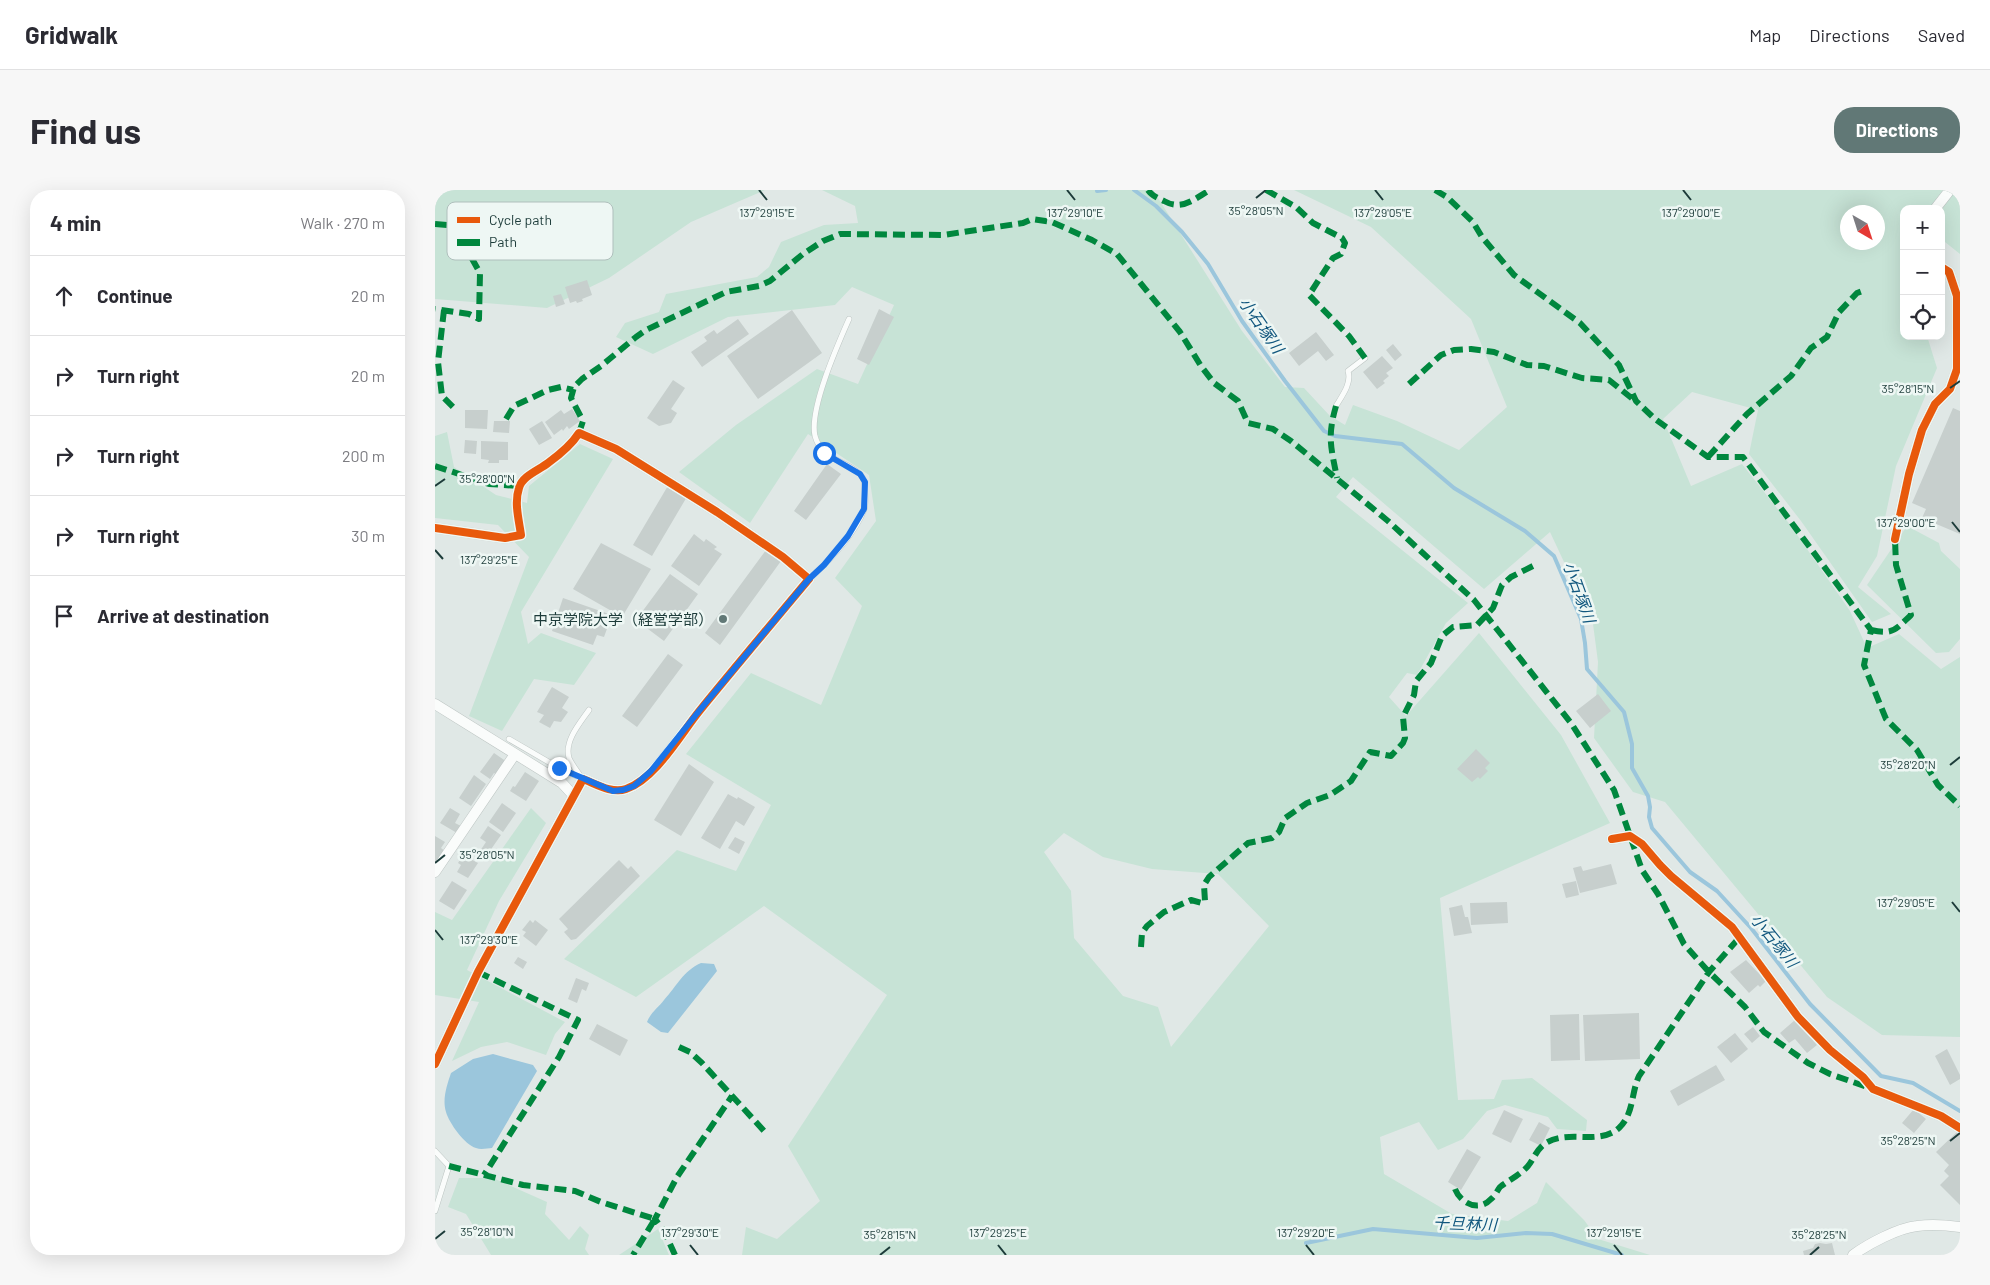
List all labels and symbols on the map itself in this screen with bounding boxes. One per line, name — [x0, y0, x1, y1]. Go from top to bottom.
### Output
legend — [447, 202, 613, 260]
text: 35°28'05"N — [1228, 203, 1284, 217]
text: 137°29'15"E — [739, 205, 795, 219]
text: 137°29'10"E — [1047, 205, 1103, 219]
text: 137°29'05"E — [1354, 205, 1412, 219]
text: 137°29'00"E — [1662, 205, 1720, 219]
north arrow — [1840, 205, 1885, 250]
text: Cycle path — [489, 211, 552, 228]
text: Path — [489, 233, 517, 250]
water label: 小石塚川 — [1236, 293, 1289, 358]
text: 35°28'15"N — [1882, 381, 1934, 395]
route start — [813, 442, 836, 465]
text: 35°28'00"N — [459, 471, 515, 485]
text: 137°29'00"E — [1877, 515, 1935, 529]
text: 137°29'25"E — [460, 552, 518, 566]
water label: 小石塚川 — [1560, 559, 1601, 627]
place label: 中京学院大学（経営学部） — [533, 610, 713, 628]
marker: 中京学院大学（経営学部） — [717, 613, 729, 625]
route end — [548, 757, 571, 780]
text: 35°28'20"N — [1880, 757, 1936, 771]
text: 35°28'05"N — [459, 847, 515, 861]
text: 137°29'05"E — [1877, 895, 1935, 909]
water label: 小石塚川 — [1747, 909, 1804, 972]
text: 137°29'30"E — [460, 932, 518, 946]
text: 35°28'25"N — [1880, 1133, 1936, 1147]
water label: 千旦林川 — [1433, 1212, 1499, 1234]
text: 35°28'10"N — [460, 1224, 514, 1238]
text: 137°29'30"E — [661, 1225, 719, 1239]
text: 137°29'25"E — [969, 1225, 1027, 1239]
text: 137°29'20"E — [1277, 1225, 1335, 1239]
text: 137°29'15"E — [1586, 1225, 1642, 1239]
text: 35°28'15"N — [864, 1227, 916, 1241]
text: 35°28'25"N — [1791, 1227, 1847, 1241]

